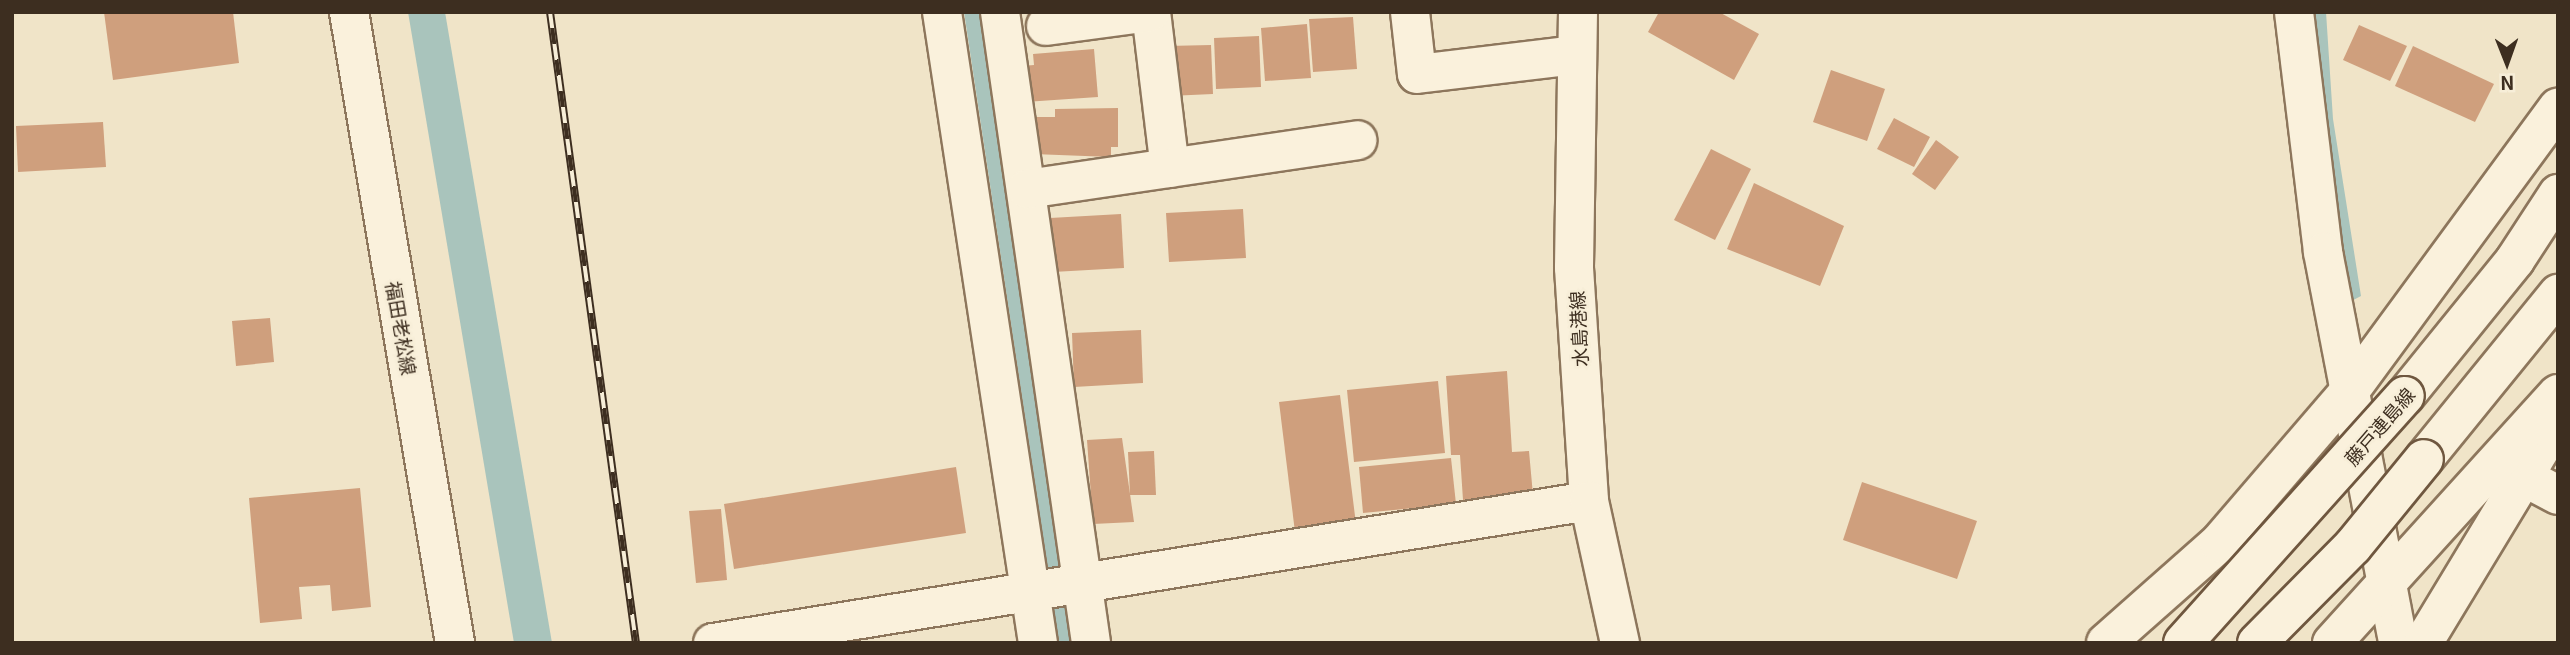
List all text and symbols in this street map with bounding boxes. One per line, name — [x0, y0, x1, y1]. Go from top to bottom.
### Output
north arrow — [2472, 28, 2542, 98]
text: N — [2500, 71, 2515, 98]
street label: 福田老松線 — [383, 279, 421, 377]
street label: 水島港線 — [1565, 290, 1591, 368]
street label: 藤戸連島線 — [2339, 383, 2419, 469]

